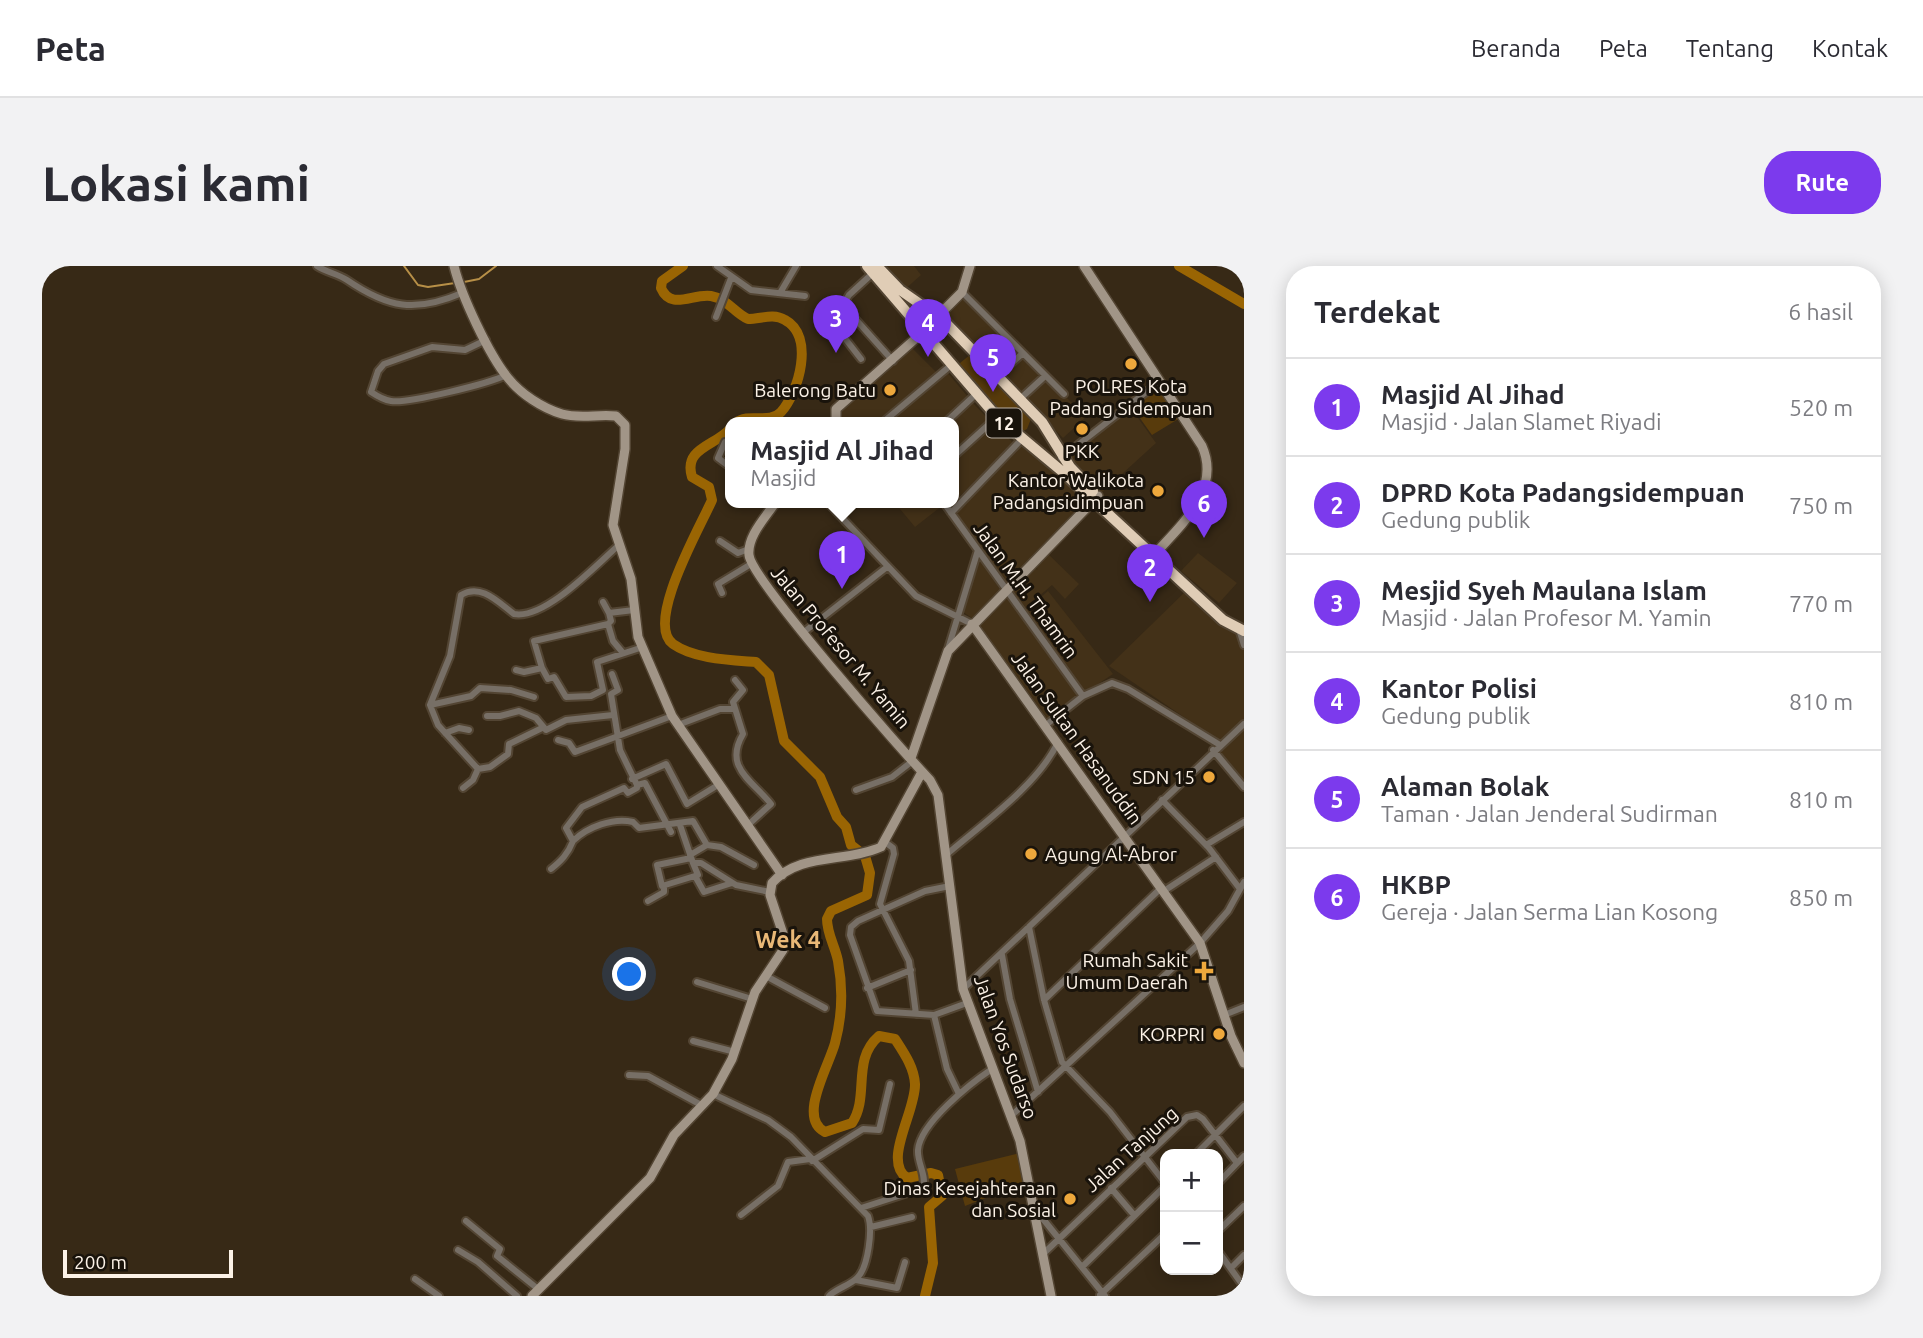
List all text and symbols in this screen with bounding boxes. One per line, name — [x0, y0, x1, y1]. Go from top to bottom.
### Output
text: Peta — [35, 30, 106, 67]
text: Beranda — [1471, 35, 1561, 62]
text: Peta — [1599, 35, 1648, 62]
text: Tentang — [1686, 35, 1774, 62]
text: Kontak — [1812, 35, 1888, 62]
button: Rute — [1764, 151, 1881, 214]
text: Lokasi kami — [42, 155, 310, 210]
pin: 3 — [813, 295, 859, 353]
text: Terdekat — [1314, 295, 1440, 329]
pin: 4 — [905, 299, 951, 357]
text: 6 hasil — [1788, 299, 1853, 324]
pin: 5 — [970, 334, 1016, 392]
marker: POLRES Kota Padang Sidempuan — [1123, 356, 1139, 372]
place label: POLRES Kota Padang Sidempuan — [1049, 375, 1213, 419]
place label: Balerong Batu — [754, 379, 876, 401]
text: Masjid Al Jihad — [1381, 380, 1565, 409]
marker: Balerong Batu — [882, 382, 898, 398]
text: 1 — [1331, 395, 1343, 420]
text: 520 m — [1789, 395, 1853, 420]
road number: 12 — [986, 408, 1021, 438]
text: Masjid · Jalan Slamet Riyadi — [1381, 409, 1662, 434]
popup — [725, 417, 959, 508]
marker: PKK — [1074, 421, 1090, 437]
text: Masjid Al Jihad — [750, 436, 934, 465]
place label: PKK — [1065, 440, 1100, 462]
text: Masjid — [750, 465, 817, 490]
place label: Kantor Walikota Padangsidimpuan — [993, 469, 1144, 513]
text: DPRD Kota Padangsidempuan — [1381, 478, 1745, 507]
pin: 6 — [1181, 480, 1227, 538]
marker: Kantor Walikota Padangsidimpuan — [1150, 483, 1166, 499]
text: 2 — [1331, 493, 1343, 518]
text: 750 m — [1789, 493, 1853, 518]
text: Gedung publik — [1381, 507, 1530, 532]
street label: Jalan M.H. Thamrin — [969, 518, 1083, 662]
pin: 1 — [819, 531, 865, 589]
pin: 2 — [1127, 544, 1173, 602]
street label: Jalan Profesor M. Yamin — [767, 561, 915, 733]
text: Mesjid Syeh Maulana Islam — [1381, 576, 1707, 605]
text: 3 — [1331, 591, 1343, 616]
text: 770 m — [1789, 591, 1853, 616]
text: Masjid · Jalan Profesor M. Yamin — [1381, 605, 1712, 630]
street label: Jalan Sultan Hasanuddin — [1007, 648, 1147, 828]
text: Kantor Polisi — [1381, 674, 1537, 703]
text: 4 — [1331, 689, 1343, 714]
text: 810 m — [1789, 689, 1853, 714]
text: Gedung publik — [1381, 703, 1530, 728]
place label: SDN 15 — [1132, 766, 1195, 788]
marker: SDN 15 — [1201, 769, 1217, 785]
text: Alaman Bolak — [1381, 772, 1549, 801]
text: 5 — [1331, 787, 1343, 812]
text: 810 m — [1789, 787, 1853, 812]
text: Taman · Jalan Jenderal Sudirman — [1381, 801, 1718, 826]
place label: Agung Al-Abror — [1045, 843, 1177, 865]
marker: Agung Al-Abror — [1023, 846, 1039, 862]
text: HKBP — [1381, 870, 1451, 899]
text: 6 — [1331, 885, 1343, 910]
text: 850 m — [1789, 885, 1853, 910]
text: Gereja · Jalan Serma Lian Kosong — [1381, 899, 1718, 924]
district label: Wek 4 — [755, 927, 821, 952]
place label: Rumah Sakit Umum Daerah — [1066, 949, 1189, 993]
your location — [612, 957, 646, 991]
marker: Rumah Sakit Umum Daerah — [1194, 961, 1214, 981]
street label: Jalan Yos Sudarso — [970, 972, 1042, 1122]
place label: KORPRI — [1139, 1023, 1205, 1045]
marker: KORPRI — [1211, 1026, 1227, 1042]
street label: Jalan Tanjung — [1080, 1102, 1182, 1196]
map controls — [1160, 1149, 1223, 1275]
button: + — [1160, 1149, 1223, 1212]
place label: Dinas Kesejahteraan dan Sosial — [883, 1177, 1056, 1221]
marker: Dinas Kesejahteraan dan Sosial — [1062, 1191, 1078, 1207]
button: − — [1160, 1212, 1223, 1275]
scale bar — [63, 1247, 233, 1279]
text: 200 m — [74, 1251, 127, 1273]

